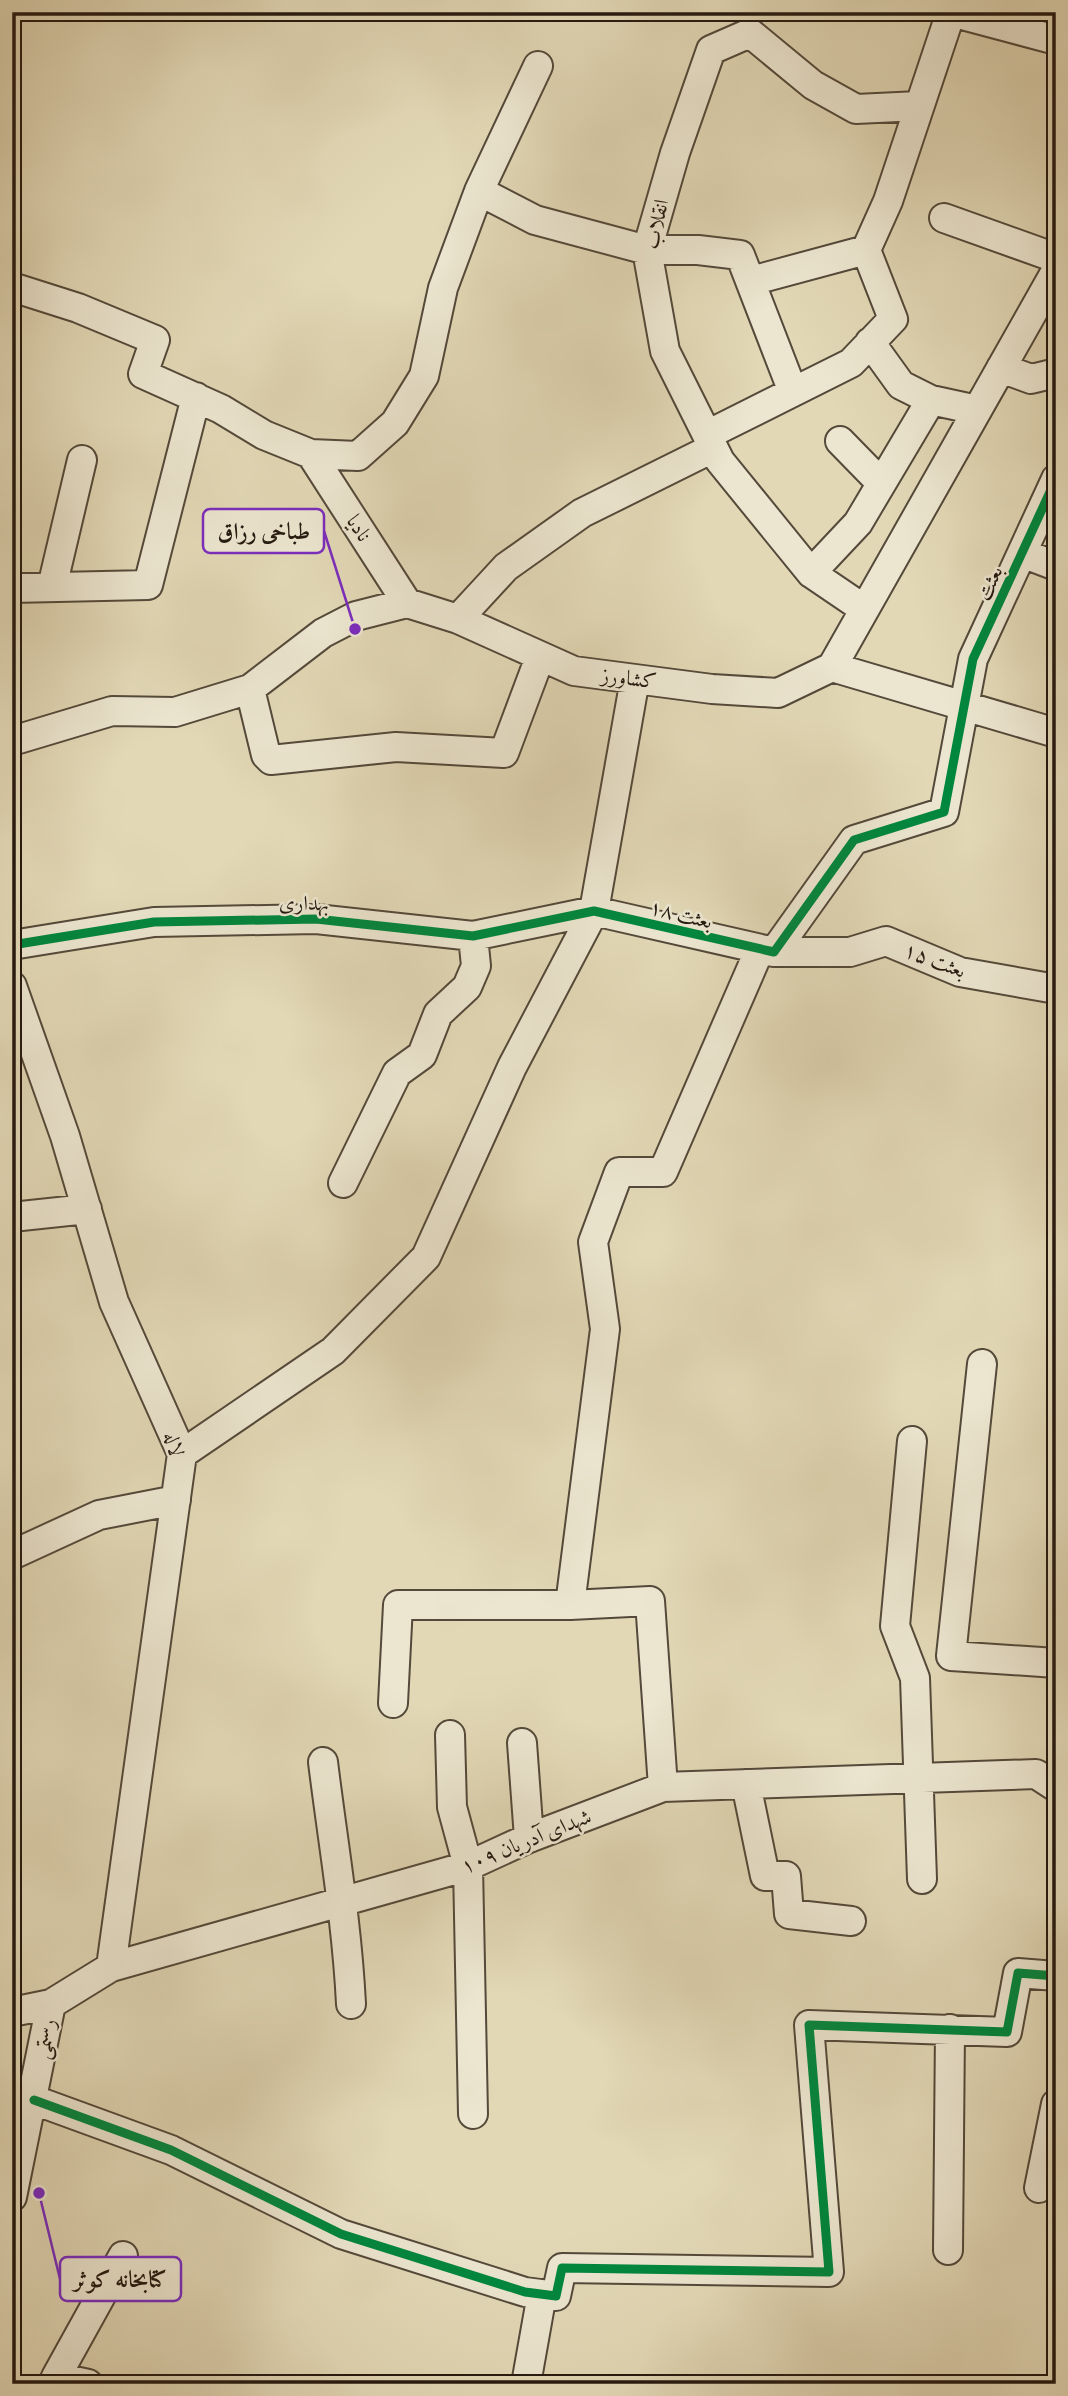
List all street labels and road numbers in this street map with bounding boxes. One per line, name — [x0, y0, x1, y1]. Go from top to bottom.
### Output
street label: انقلاب — [638, 196, 677, 252]
street label: نادیا — [338, 510, 377, 548]
street label: بعثت — [970, 561, 1011, 606]
street label: کشاورز — [597, 661, 658, 697]
street label: بهداری — [279, 890, 329, 919]
street label: بعثت ۱۸ — [646, 894, 715, 937]
street label: بعثت ۱۵ — [899, 936, 970, 986]
street label: لاله — [155, 1428, 190, 1460]
street label: شهدای آدریان ۱۰۹ — [457, 1803, 596, 1882]
street label: رستمی — [29, 2017, 64, 2062]

